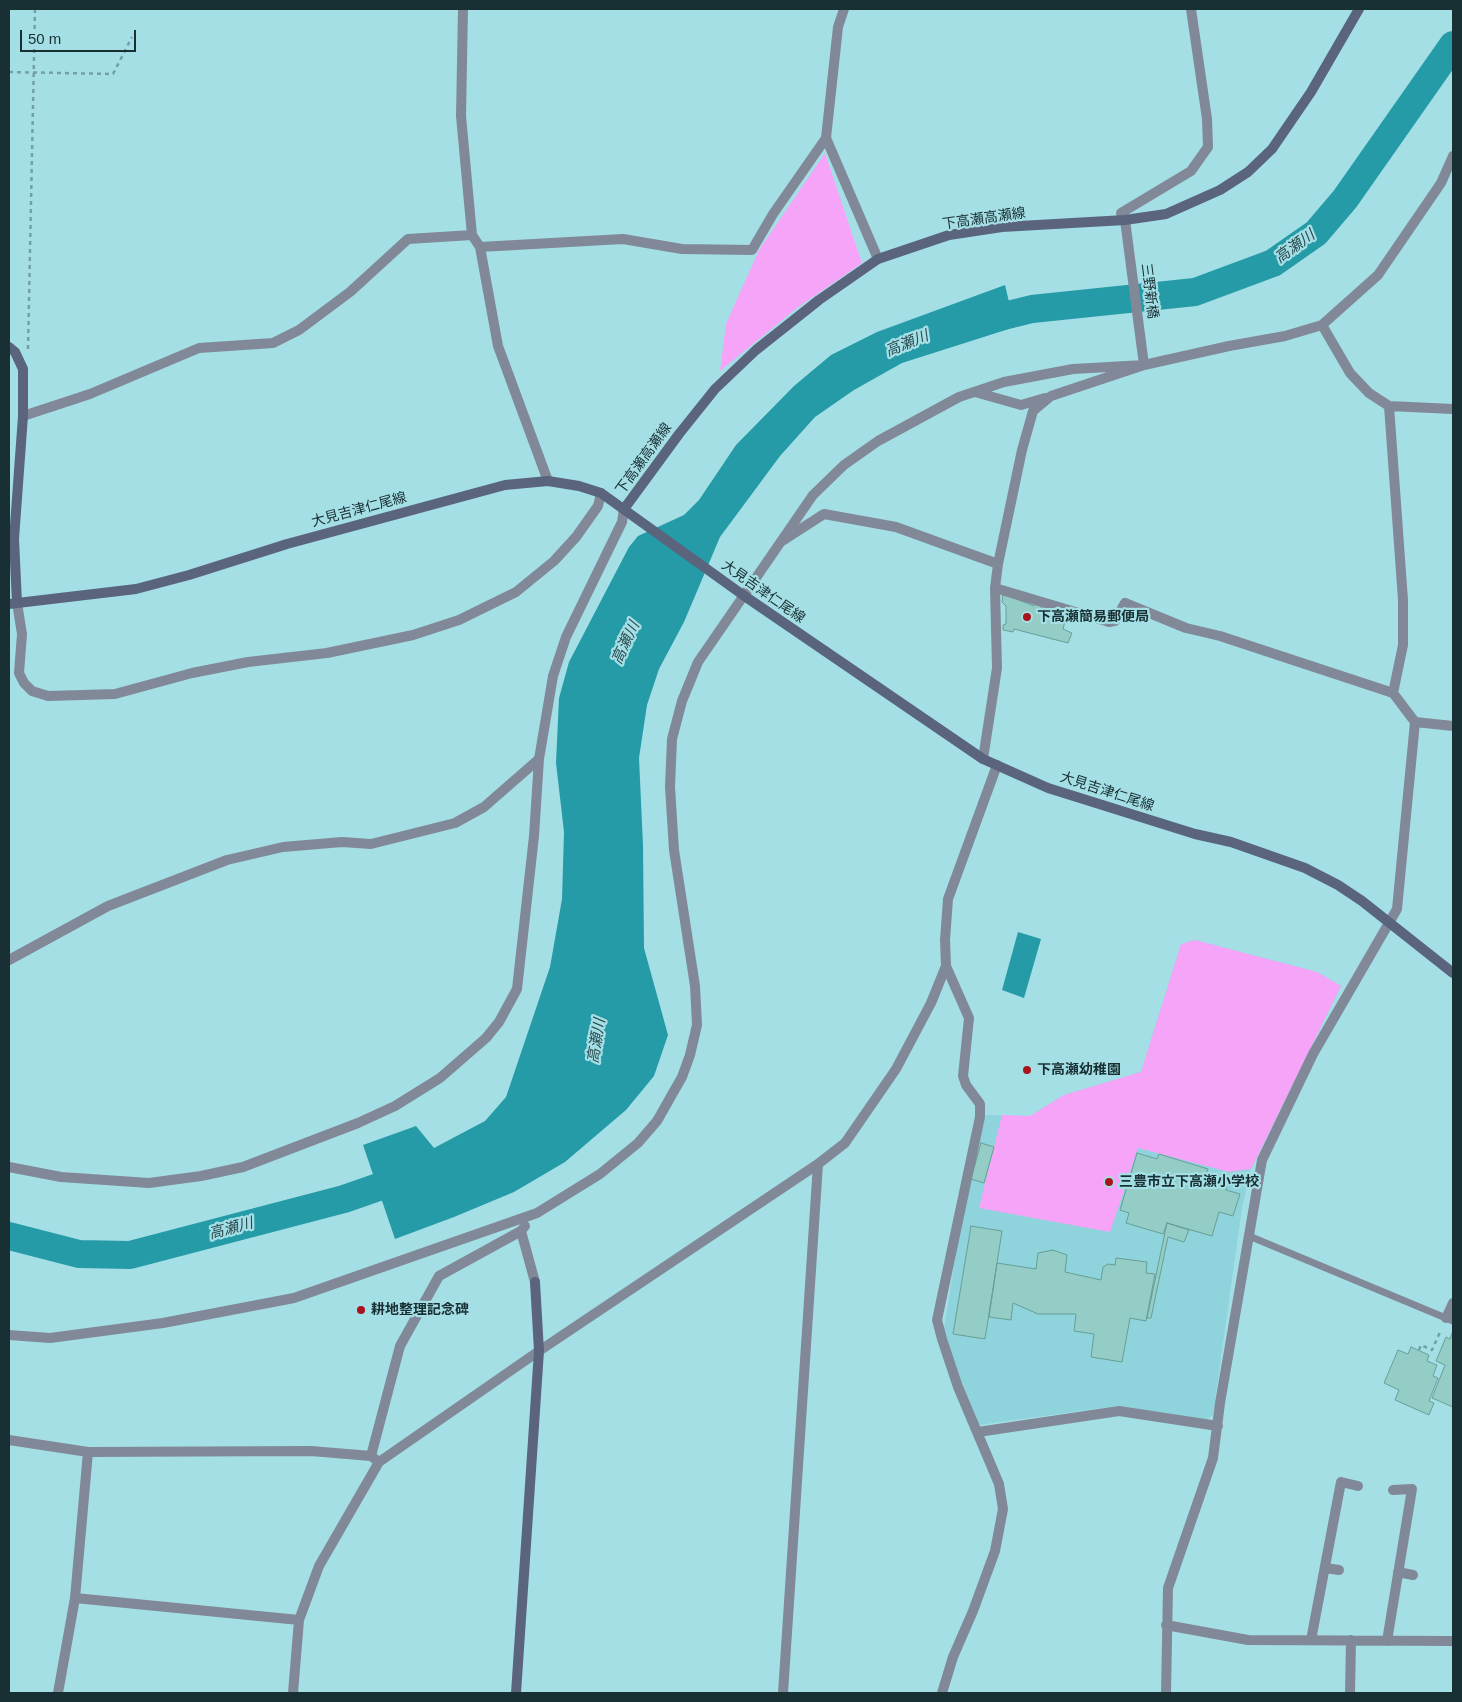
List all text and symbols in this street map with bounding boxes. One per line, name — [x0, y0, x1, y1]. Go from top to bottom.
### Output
scale bar — [22, 20, 139, 52]
text: 50 m — [28, 30, 61, 47]
street label: 下高瀬高瀬線 — [941, 205, 1027, 233]
water label: 高瀬川 — [1272, 226, 1318, 268]
street label: 三野新橋 — [1137, 262, 1161, 320]
water label: 高瀬川 — [883, 327, 931, 361]
street label: 下高瀬高瀬線 — [613, 420, 675, 498]
street label: 大見吉津仁尾線 — [309, 489, 409, 531]
street label: 大見吉津仁尾線 — [718, 557, 808, 627]
place label: 下高瀬簡易郵便局 — [1037, 609, 1149, 625]
marker: 下高瀬簡易郵便局 — [1021, 611, 1033, 623]
water label: 高瀬川 — [608, 619, 644, 667]
street label: 大見吉津仁尾線 — [1058, 769, 1156, 815]
water label: 高瀬川 — [585, 1017, 609, 1065]
place label: 下高瀬幼稚園 — [1037, 1062, 1121, 1078]
marker: 下高瀬幼稚園 — [1021, 1064, 1033, 1076]
place label: 三豊市立下高瀬小学校 — [1119, 1174, 1259, 1190]
marker: 三豊市立下高瀬小学校 — [1103, 1176, 1115, 1188]
water label: 高瀬川 — [207, 1214, 255, 1244]
place label: 耕地整理記念碑 — [371, 1302, 469, 1318]
marker: 耕地整理記念碑 — [355, 1304, 367, 1316]

